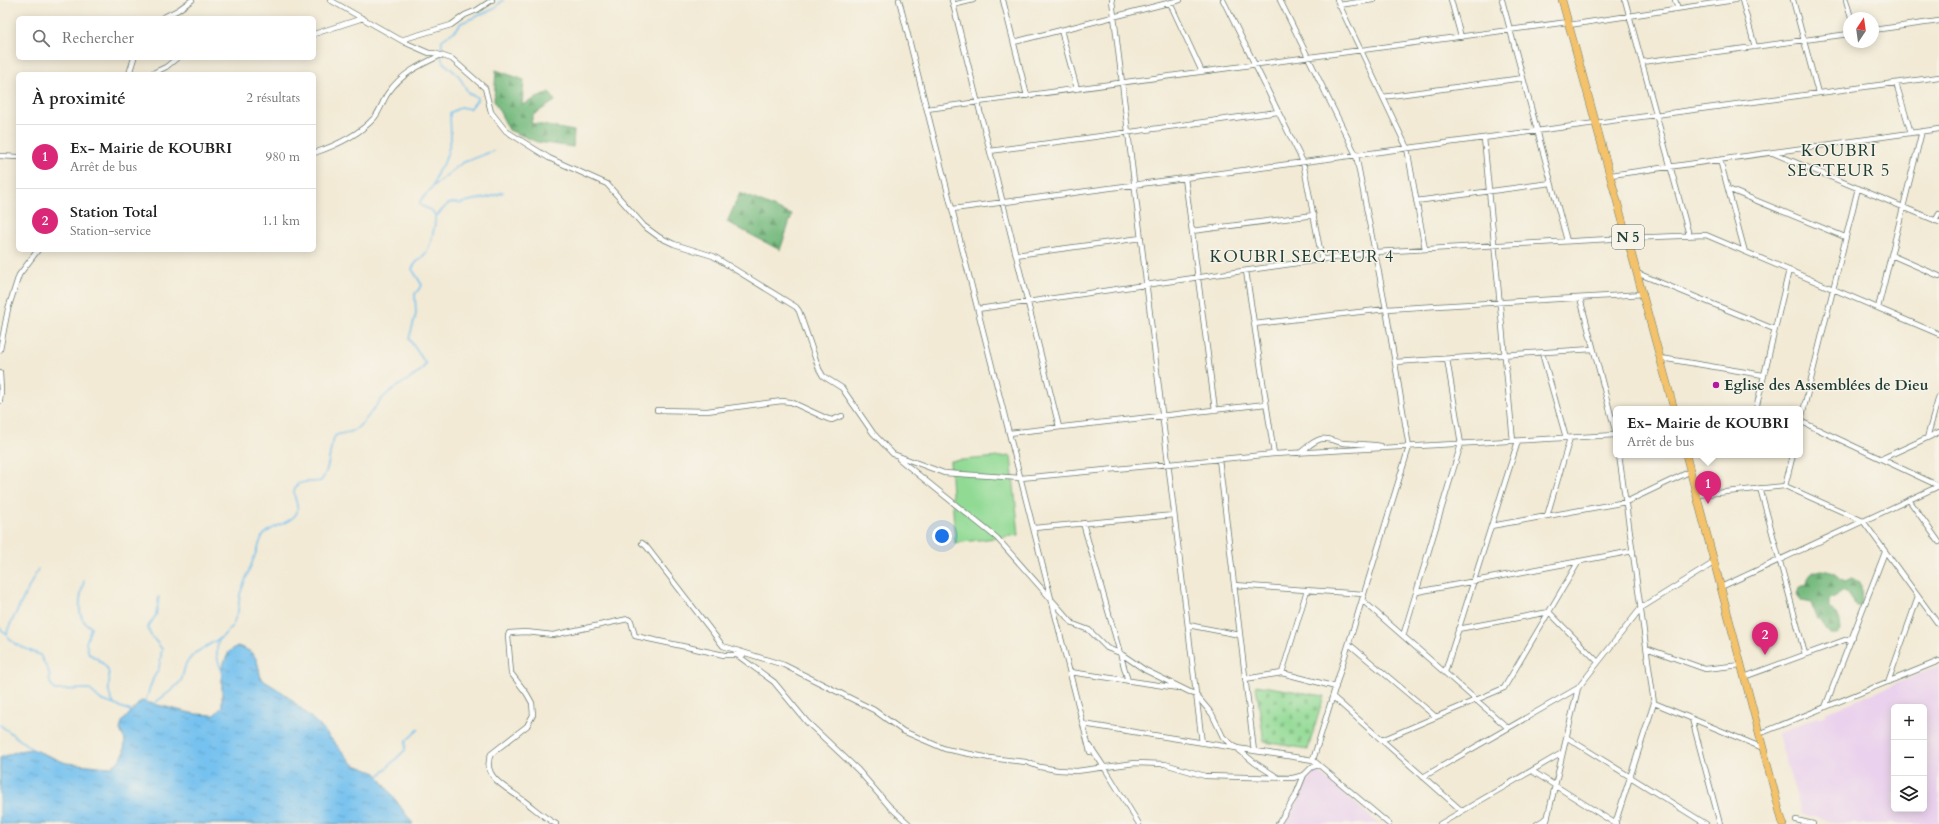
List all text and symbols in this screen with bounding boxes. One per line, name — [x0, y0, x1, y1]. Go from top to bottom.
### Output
north arrow — [1843, 12, 1879, 48]
search box — [16, 16, 316, 60]
icon: search — [30, 27, 52, 49]
text: Rechercher — [62, 28, 134, 48]
text: À proximité — [32, 87, 126, 110]
text: 2 résultats — [246, 89, 300, 107]
text: Ex- Mairie de KOUBRI — [70, 138, 232, 158]
district label: KOUBRI SECTEUR 5 — [1788, 139, 1890, 182]
text: 1 — [42, 148, 48, 166]
text: 980 m — [266, 148, 300, 166]
text: Arrêt de bus — [70, 158, 137, 176]
text: Station Total — [70, 202, 157, 222]
text: 2 — [42, 212, 48, 230]
text: 1.1 km — [262, 212, 300, 230]
text: Station-service — [70, 222, 151, 240]
road number: N 5 — [1612, 225, 1644, 249]
district label: KOUBRI SECTEUR 4 — [1210, 245, 1394, 268]
place label: Eglise des Assemblées de Dieu — [1724, 375, 1929, 395]
marker: Eglise des Assemblées de Dieu — [1711, 380, 1721, 390]
popup — [1613, 406, 1803, 458]
text: Ex- Mairie de KOUBRI — [1627, 413, 1789, 433]
text: Arrêt de bus — [1627, 433, 1694, 451]
pin: 1 — [1695, 471, 1721, 504]
your location — [932, 526, 952, 546]
pin: 2 — [1752, 622, 1778, 655]
map controls — [1891, 704, 1927, 812]
button: + — [1891, 704, 1927, 740]
button: − — [1891, 740, 1927, 776]
button: layers — [1891, 776, 1927, 812]

